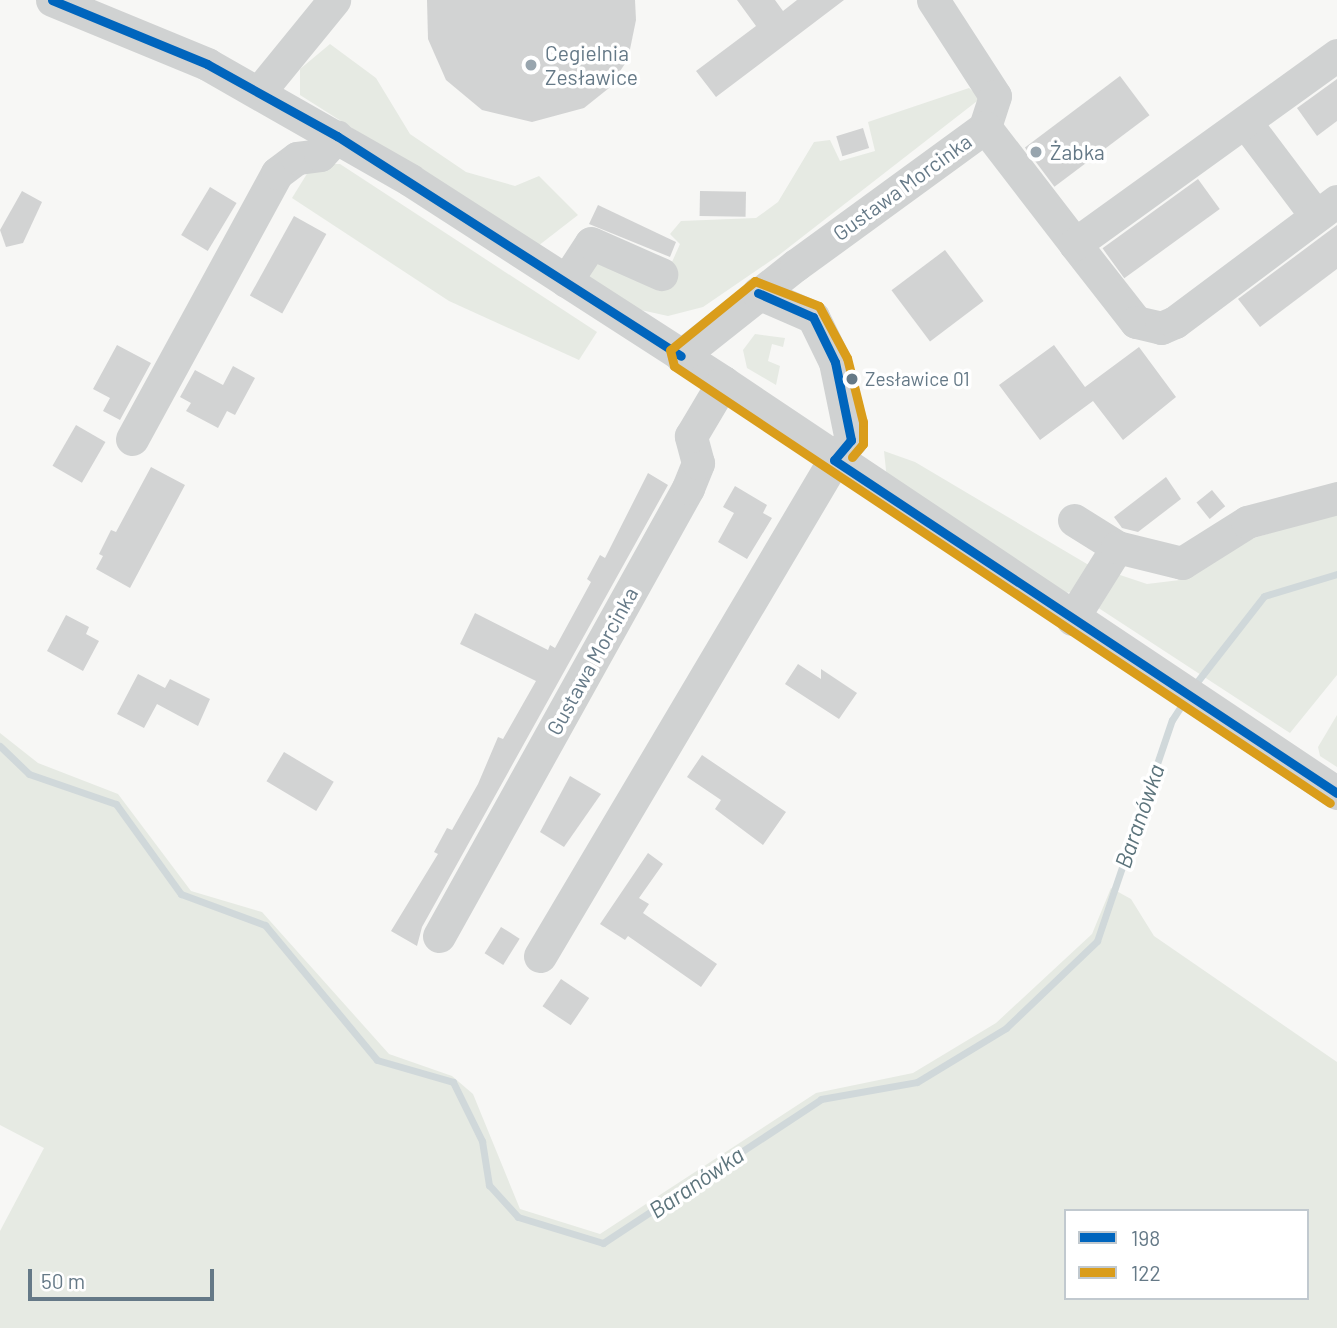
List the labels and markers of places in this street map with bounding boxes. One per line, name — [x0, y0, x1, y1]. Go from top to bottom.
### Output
place label: Cegielnia Zesławice — [545, 40, 638, 90]
marker: Cegielnia Zesławice — [523, 57, 539, 73]
place label: Żabka — [1050, 139, 1105, 165]
marker: Żabka — [1028, 144, 1044, 160]
place label: Zesławice 01 — [865, 368, 970, 390]
marker: Zesławice 01 — [845, 372, 859, 386]

